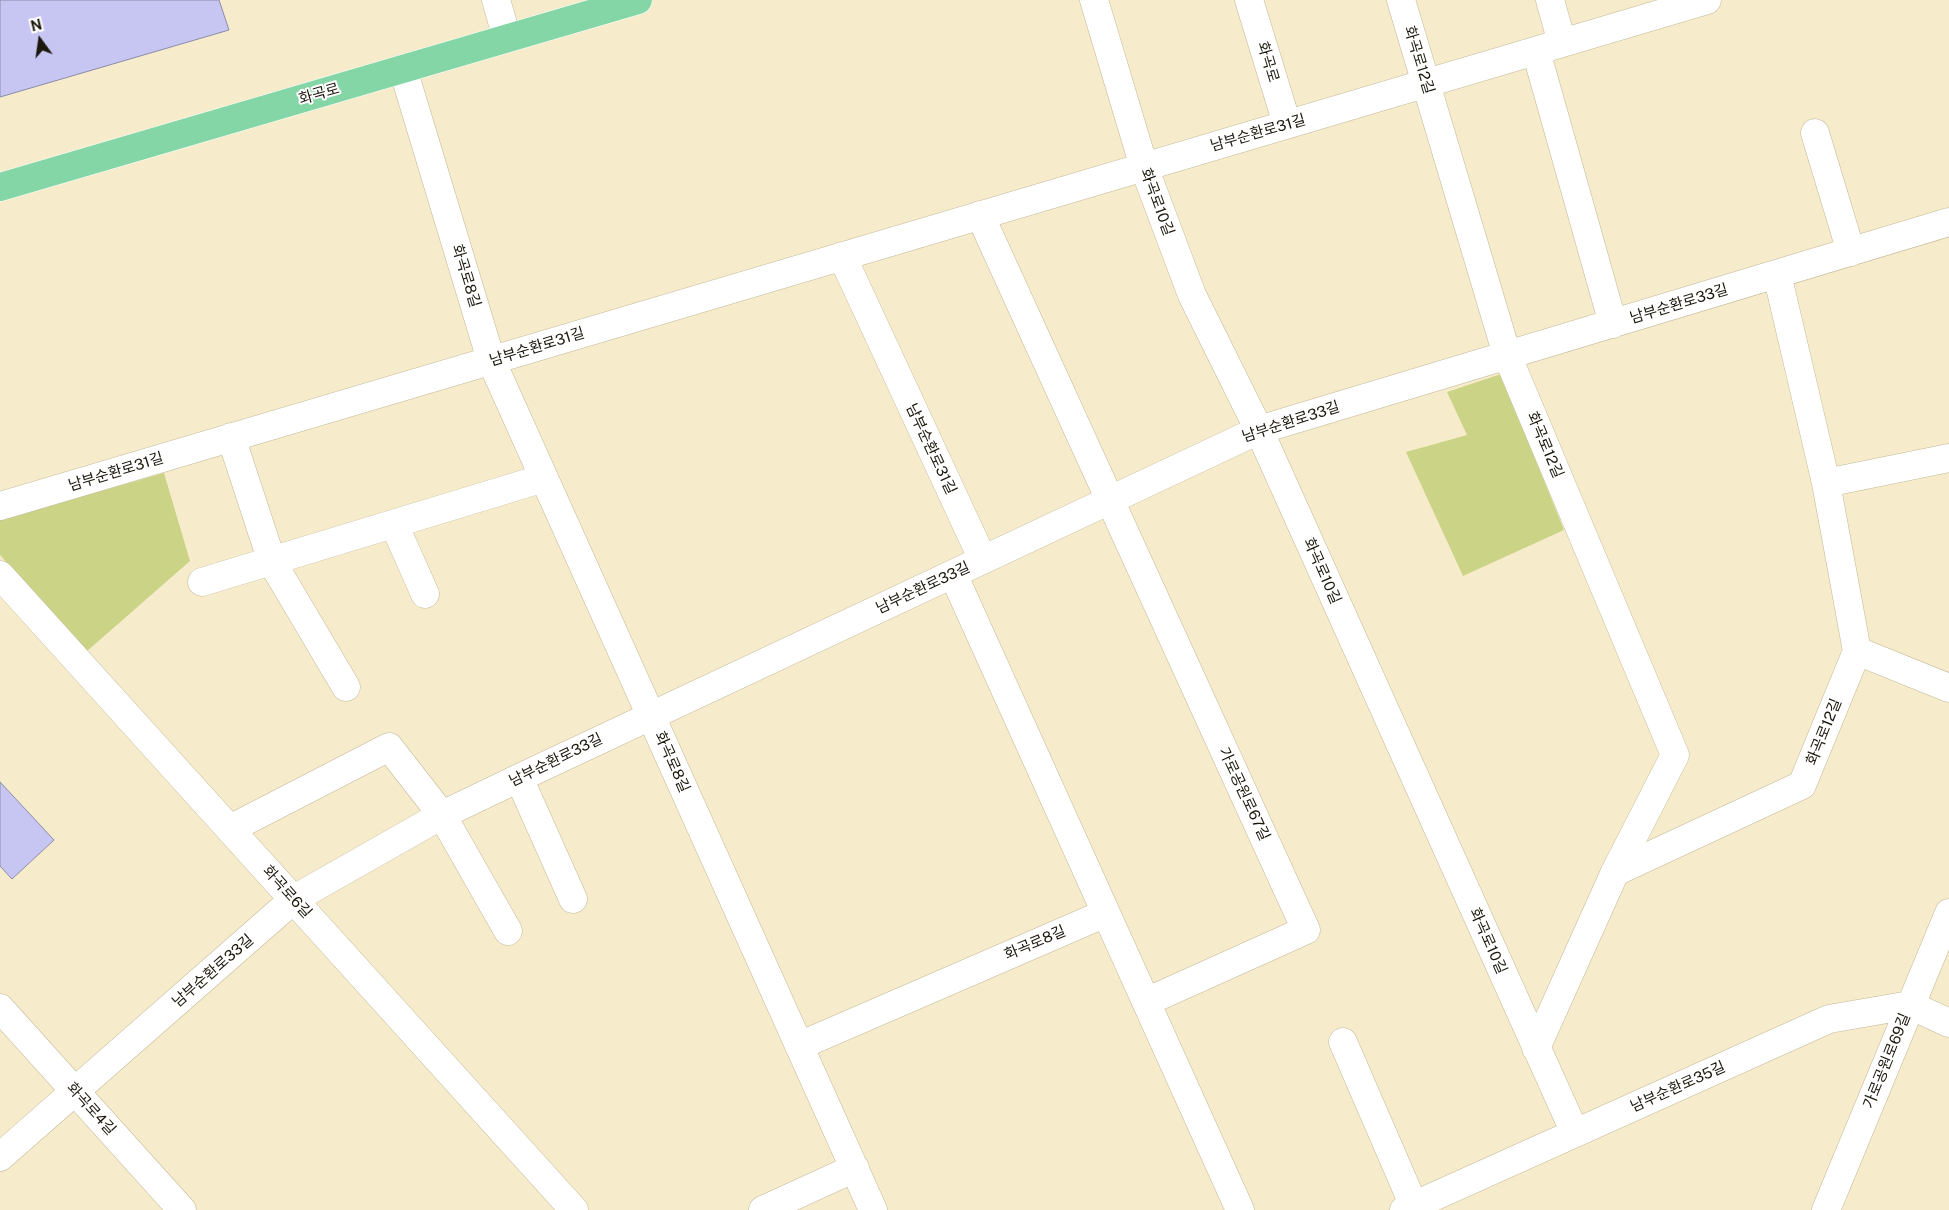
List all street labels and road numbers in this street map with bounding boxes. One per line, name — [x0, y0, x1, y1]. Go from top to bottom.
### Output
street label: 화곡로12길 — [1400, 24, 1438, 96]
street label: 화곡로 — [1253, 40, 1283, 84]
street label: 화곡로 — [297, 80, 341, 108]
street label: 남부순환로31길 — [1208, 111, 1308, 155]
street label: 화곡로10길 — [1136, 166, 1178, 238]
street label: 화곡로8길 — [448, 242, 484, 310]
street label: 남부순환로33길 — [1628, 281, 1730, 327]
street label: 남부순환로31길 — [487, 324, 587, 370]
street label: 남부순환로33길 — [1240, 398, 1342, 446]
street label: 남부순환로31길 — [902, 401, 960, 497]
street label: 화곡로12길 — [1523, 409, 1567, 481]
street label: 남부순환로31길 — [66, 449, 166, 495]
street label: 화곡로10길 — [1299, 535, 1345, 607]
street label: 남부순환로33길 — [873, 558, 973, 618]
street label: 화곡로12길 — [1802, 696, 1846, 768]
street label: 화곡로8길 — [651, 729, 693, 795]
street label: 남부순환로33길 — [506, 730, 606, 790]
street label: 가로공원로67길 — [1215, 744, 1273, 844]
street label: 화곡로6길 — [259, 862, 315, 922]
street label: 화곡로10길 — [1465, 905, 1511, 977]
street label: 화곡로8길 — [1002, 922, 1068, 964]
street label: 남부순환로33길 — [169, 931, 257, 1011]
street label: 가로공원로69길 — [1860, 1011, 1914, 1111]
street label: 남부순환로35길 — [1628, 1058, 1728, 1116]
street label: 화곡로4길 — [63, 1079, 119, 1139]

